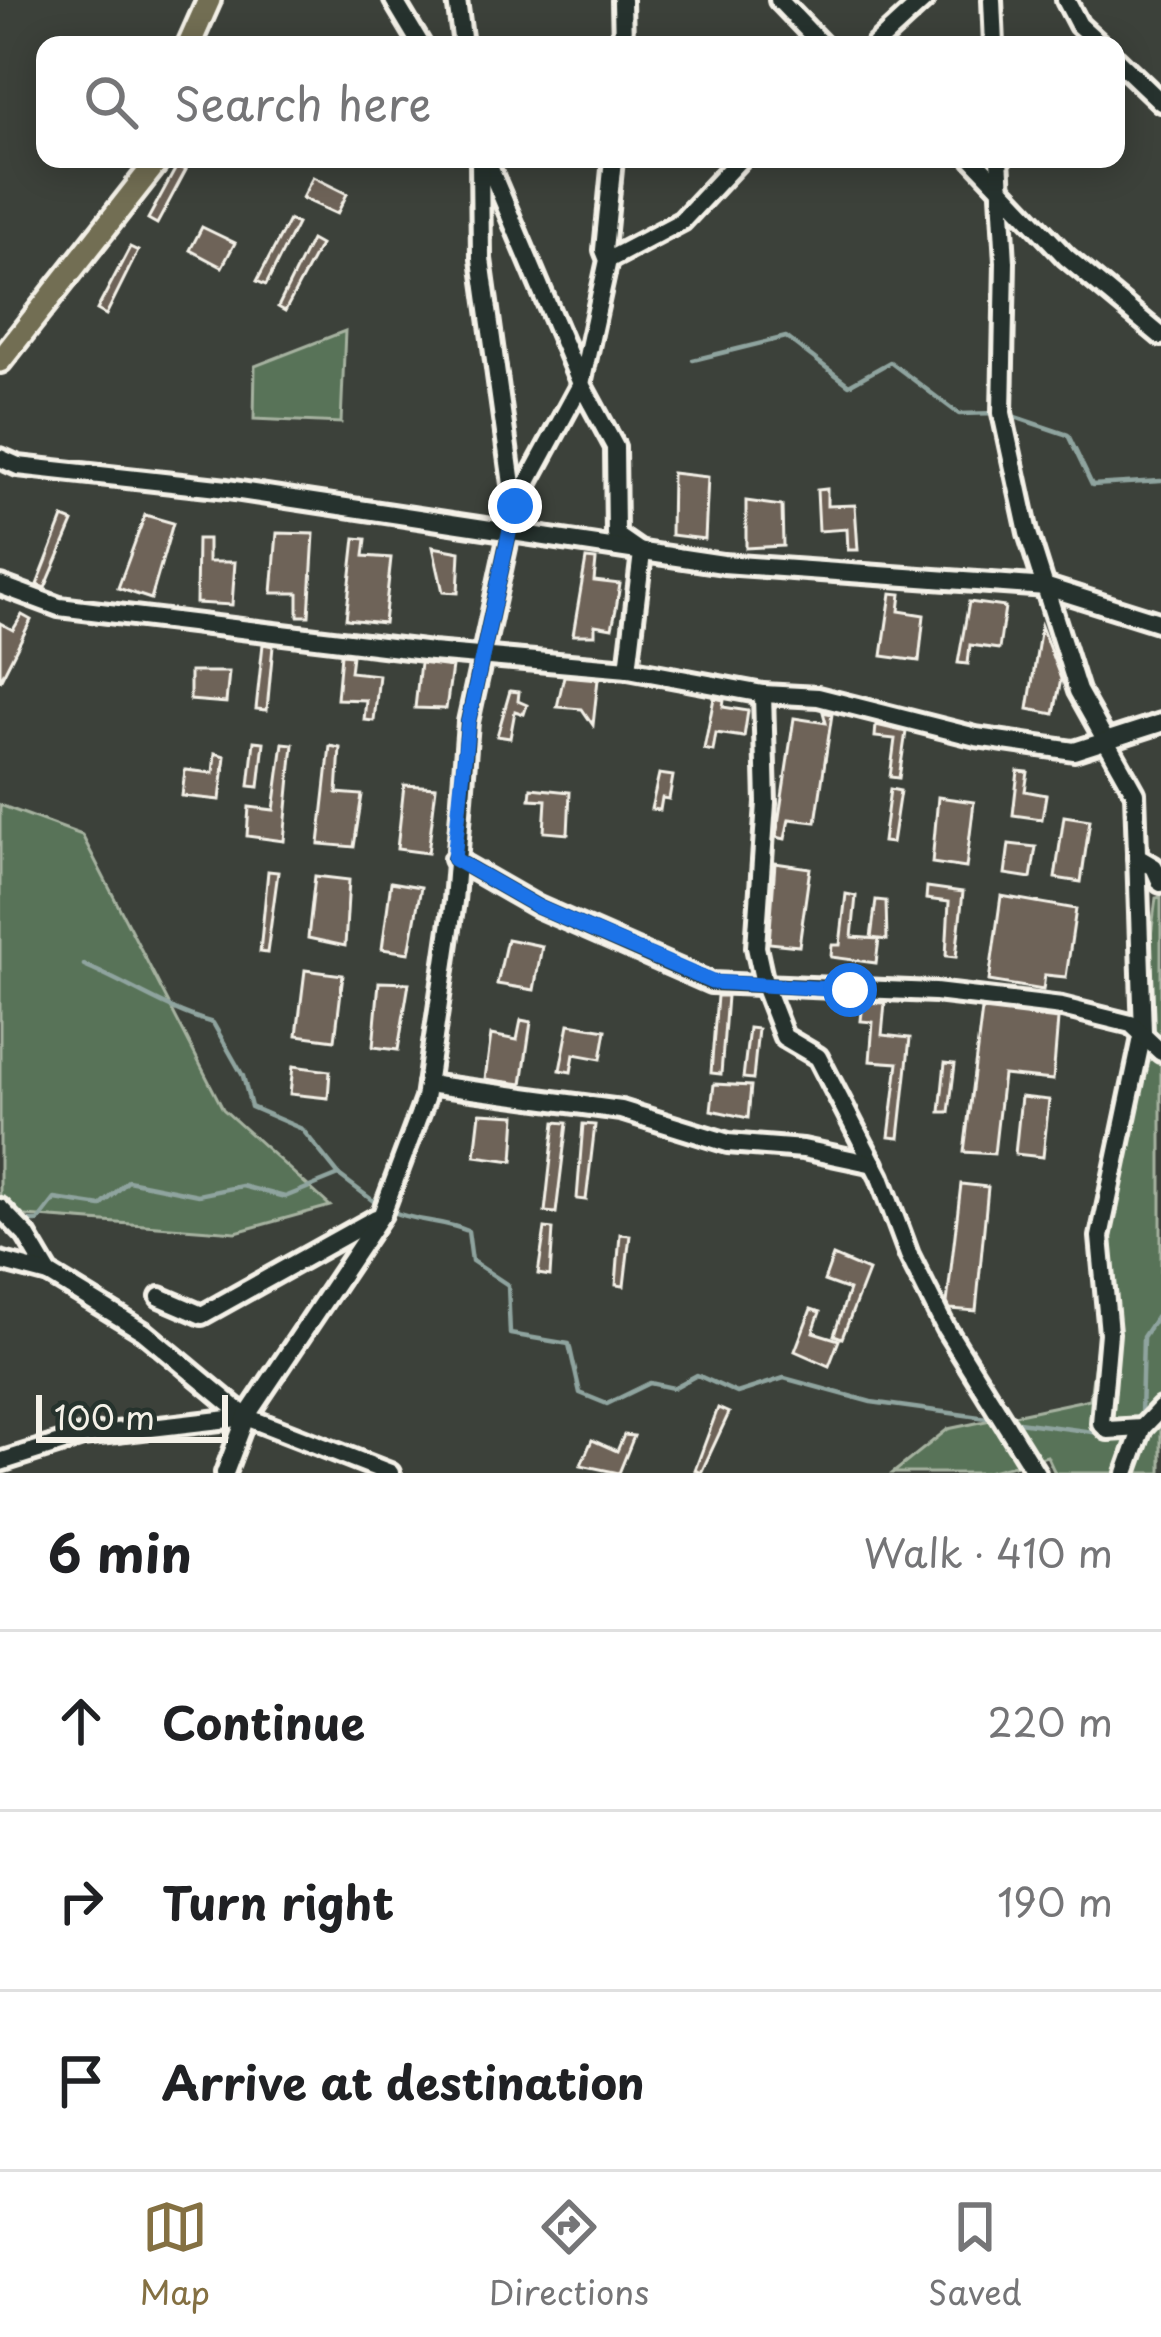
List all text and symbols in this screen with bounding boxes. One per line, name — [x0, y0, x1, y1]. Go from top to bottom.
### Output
search box — [36, 36, 1125, 168]
text: Search here — [174, 68, 431, 136]
icon: search — [78, 69, 144, 135]
route end — [488, 479, 542, 533]
route start — [823, 963, 877, 1017]
scale bar — [36, 1389, 228, 1442]
text: 100 m — [54, 1391, 155, 1441]
text: 6 min — [48, 1513, 192, 1590]
text: Walk · 410 m — [864, 1522, 1113, 1581]
text: Continue — [162, 1687, 365, 1755]
icon: ahead — [48, 1688, 114, 1754]
text: 220 m — [988, 1691, 1113, 1750]
text: Turn right — [162, 1867, 394, 1935]
icon: right — [48, 1868, 114, 1934]
text: 190 m — [997, 1871, 1113, 1930]
text: Arrive at destination — [162, 2047, 645, 2115]
icon: arrive — [48, 2048, 114, 2114]
tab: Map — [139, 2194, 210, 2316]
tab: Directions — [489, 2194, 649, 2316]
tab: Saved — [928, 2194, 1022, 2316]

